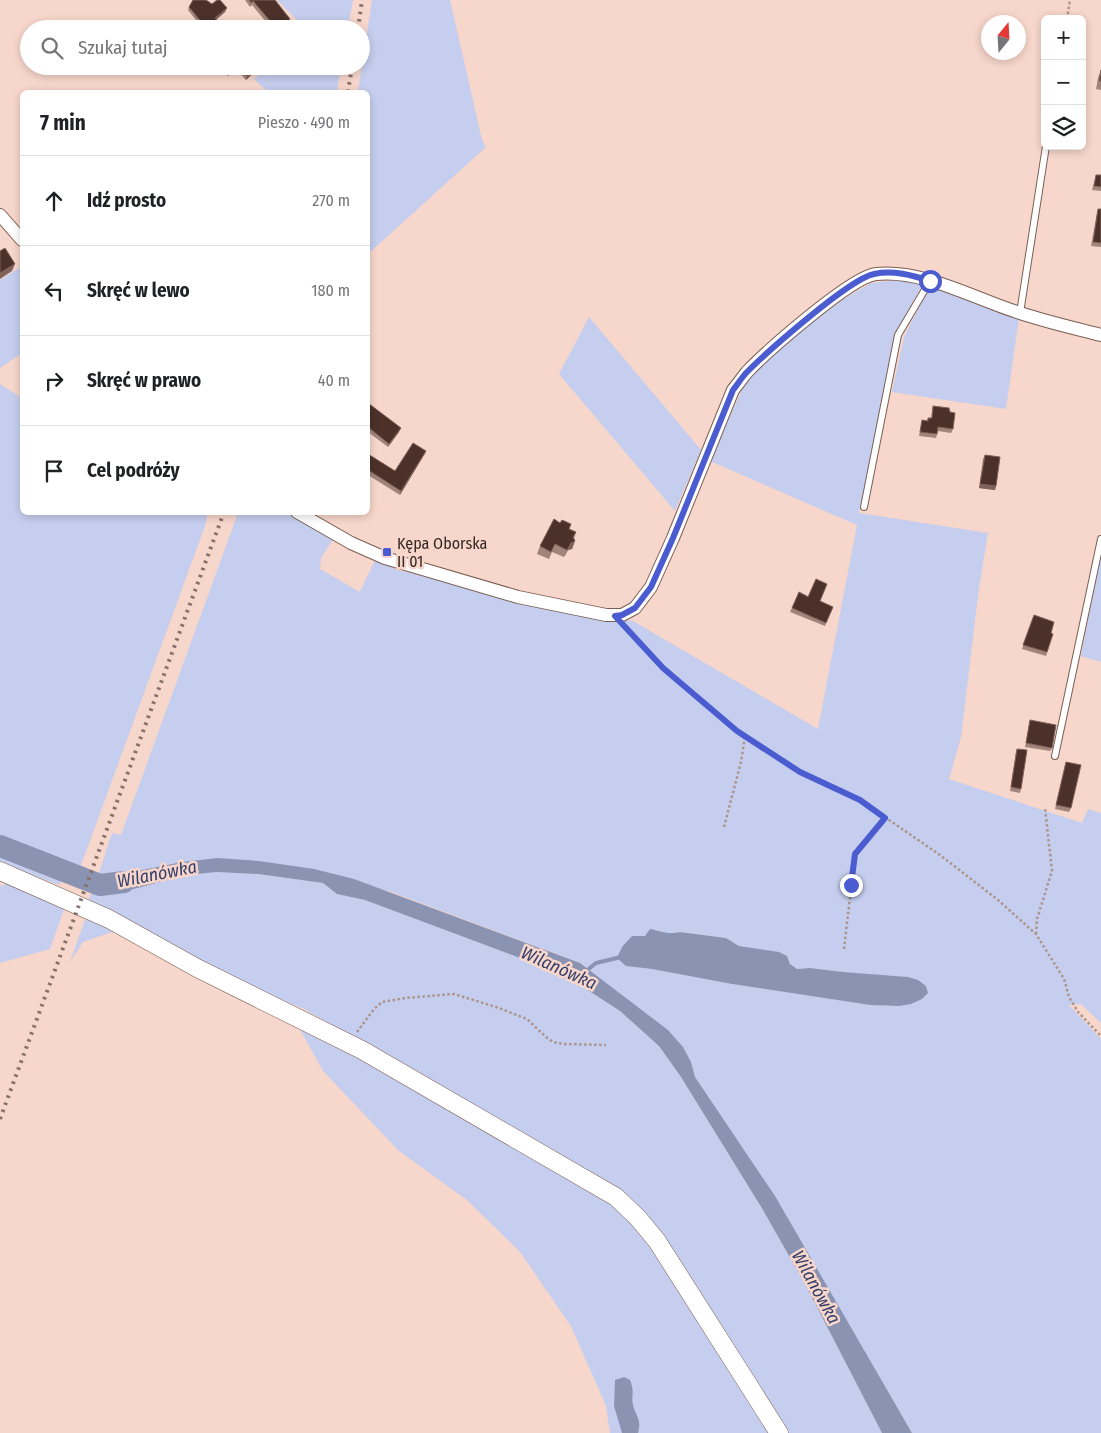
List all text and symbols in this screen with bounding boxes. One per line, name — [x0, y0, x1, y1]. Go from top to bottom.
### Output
north arrow — [981, 15, 1026, 60]
map controls — [1041, 15, 1086, 150]
button: + — [1041, 15, 1086, 60]
search box — [20, 20, 370, 75]
icon: search — [38, 34, 66, 62]
text: Szukaj tutaj — [78, 36, 168, 59]
button: − — [1041, 60, 1086, 105]
button: layers — [1041, 105, 1086, 150]
text: 7 min — [40, 110, 86, 136]
text: Pieszo · 490 m — [258, 113, 350, 132]
icon: ahead — [40, 187, 68, 215]
text: Idź prosto — [87, 189, 166, 212]
text: 270 m — [312, 191, 350, 210]
route start — [919, 270, 942, 293]
icon: left — [40, 277, 68, 305]
text: Skręć w lewo — [87, 279, 190, 302]
text: 180 m — [311, 281, 350, 300]
icon: right — [40, 367, 68, 395]
text: Skręć w prawo — [87, 369, 201, 392]
text: 40 m — [318, 371, 350, 390]
icon: arrive — [40, 457, 68, 485]
text: Cel podróży — [87, 459, 180, 482]
place label: Kępa Oborska II 01 — [397, 534, 487, 571]
marker: Kępa Oborska II 01 — [381, 546, 393, 558]
water label: Wilanówka — [115, 856, 199, 892]
route end — [840, 874, 863, 897]
water label: Wilanówka — [518, 942, 600, 994]
water label: Wilanówka — [787, 1246, 845, 1328]

